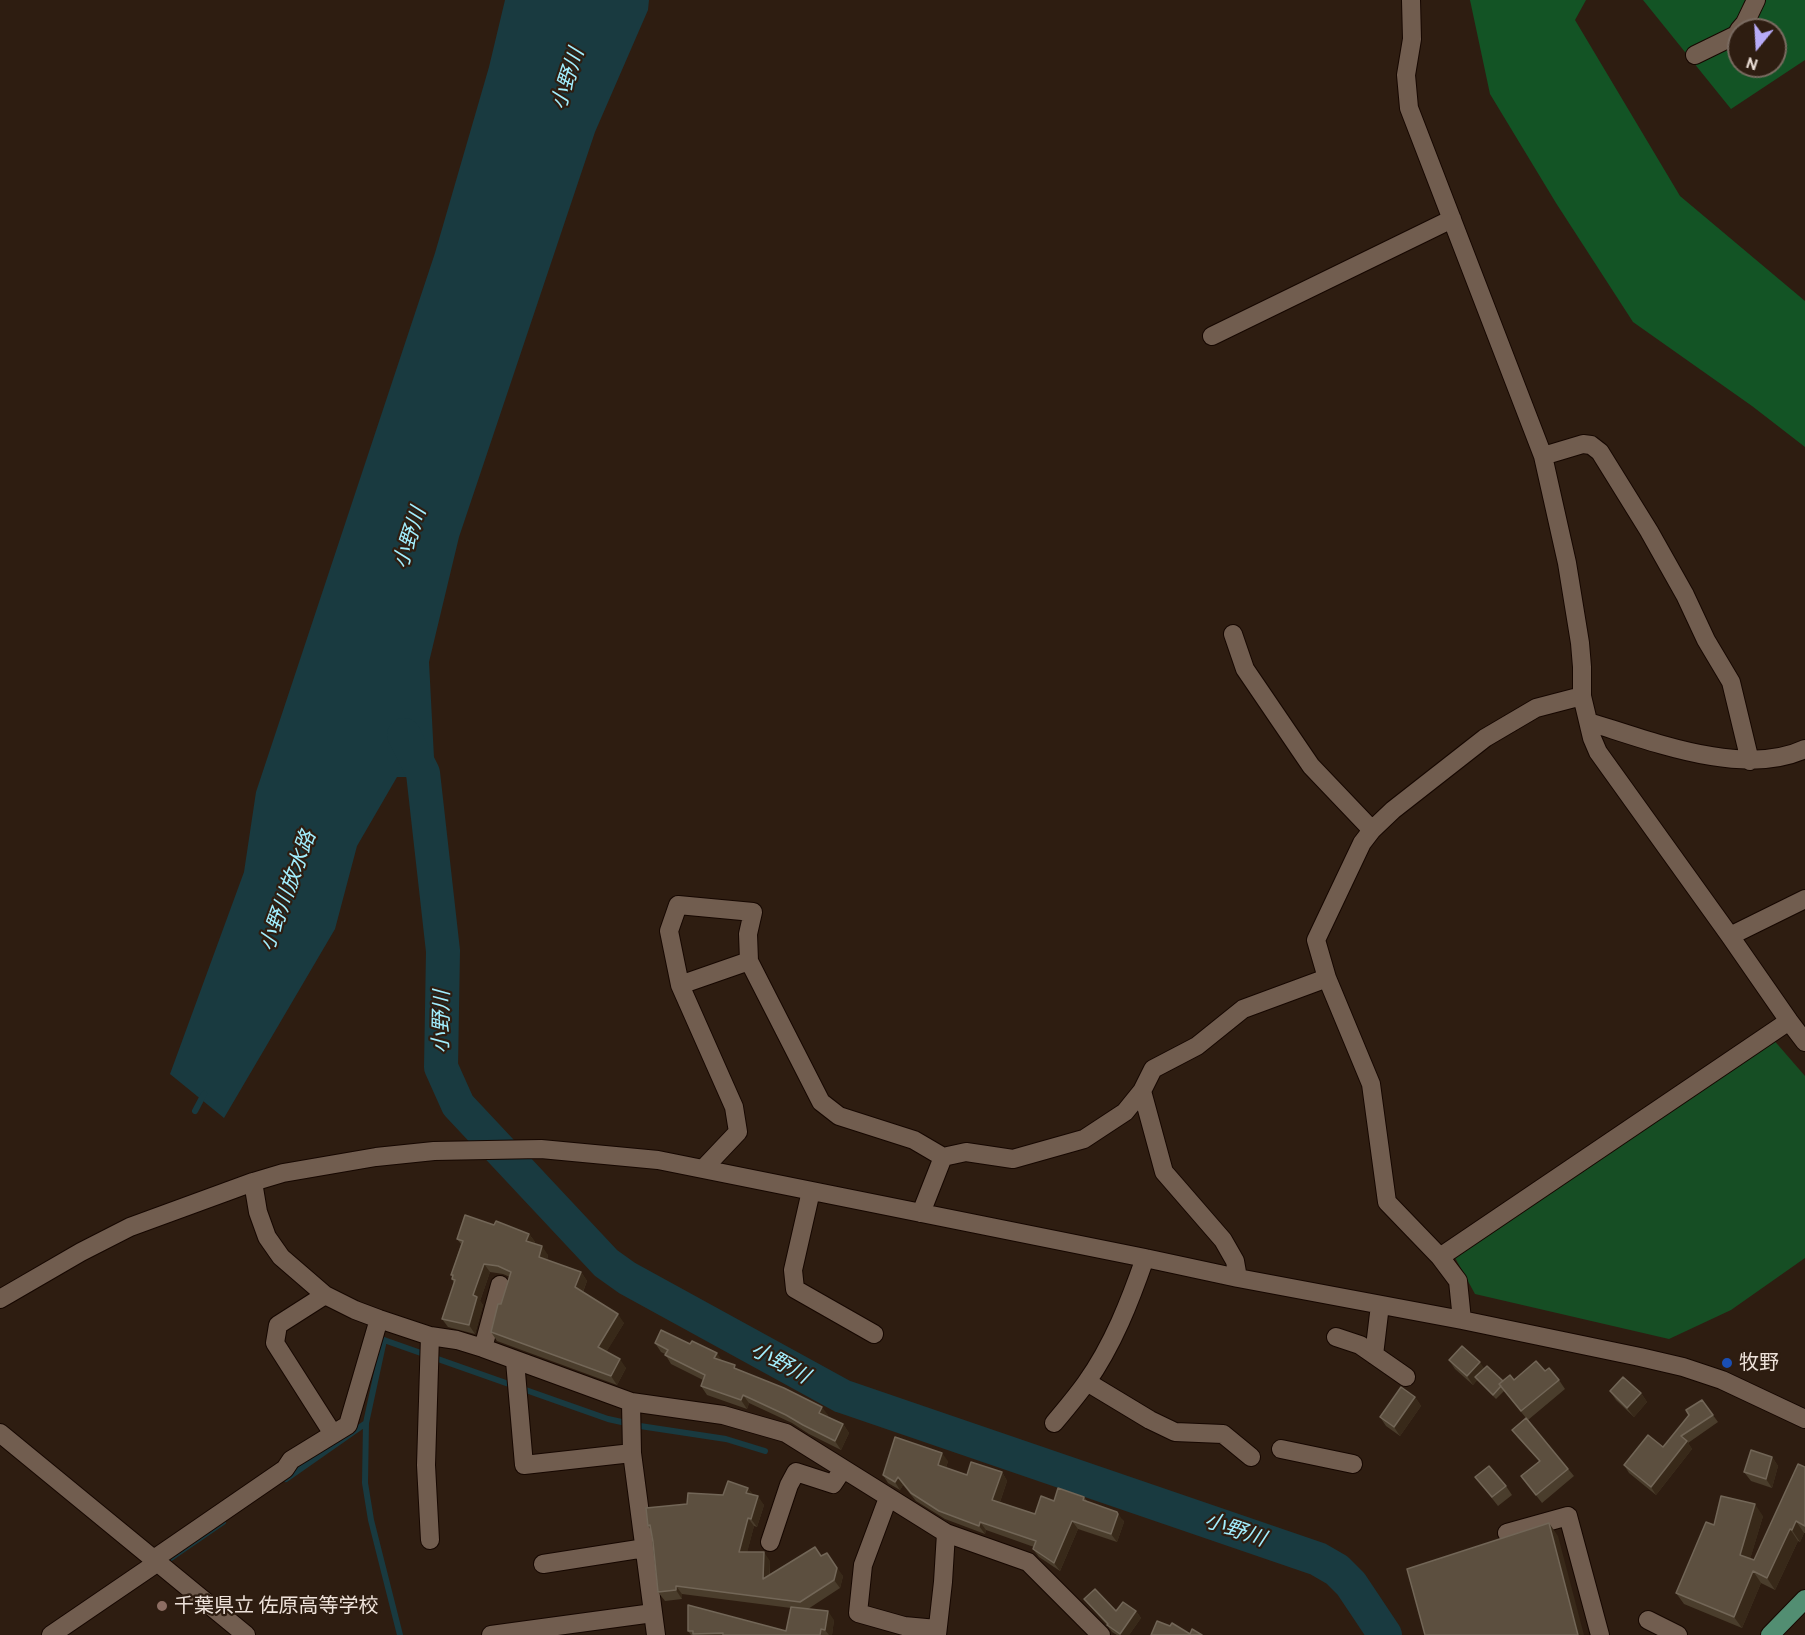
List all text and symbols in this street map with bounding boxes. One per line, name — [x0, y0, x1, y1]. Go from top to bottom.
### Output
north arrow — [1727, 18, 1787, 78]
water label: 小野川 — [546, 45, 590, 113]
text: N — [1744, 53, 1760, 74]
water label: 小野川 — [388, 504, 432, 572]
water label: 小野川放水路 — [255, 827, 321, 955]
water label: 小野川 — [429, 990, 455, 1054]
water label: 小野川 — [746, 1337, 814, 1389]
place label: 牧野 — [1739, 1351, 1779, 1375]
marker: 牧野 — [1720, 1356, 1734, 1370]
water label: 小野川 — [1201, 1508, 1269, 1552]
place label: 千葉県立 佐原高等学校 — [174, 1594, 378, 1618]
marker: 千葉県立 佐原高等学校 — [155, 1599, 169, 1613]

